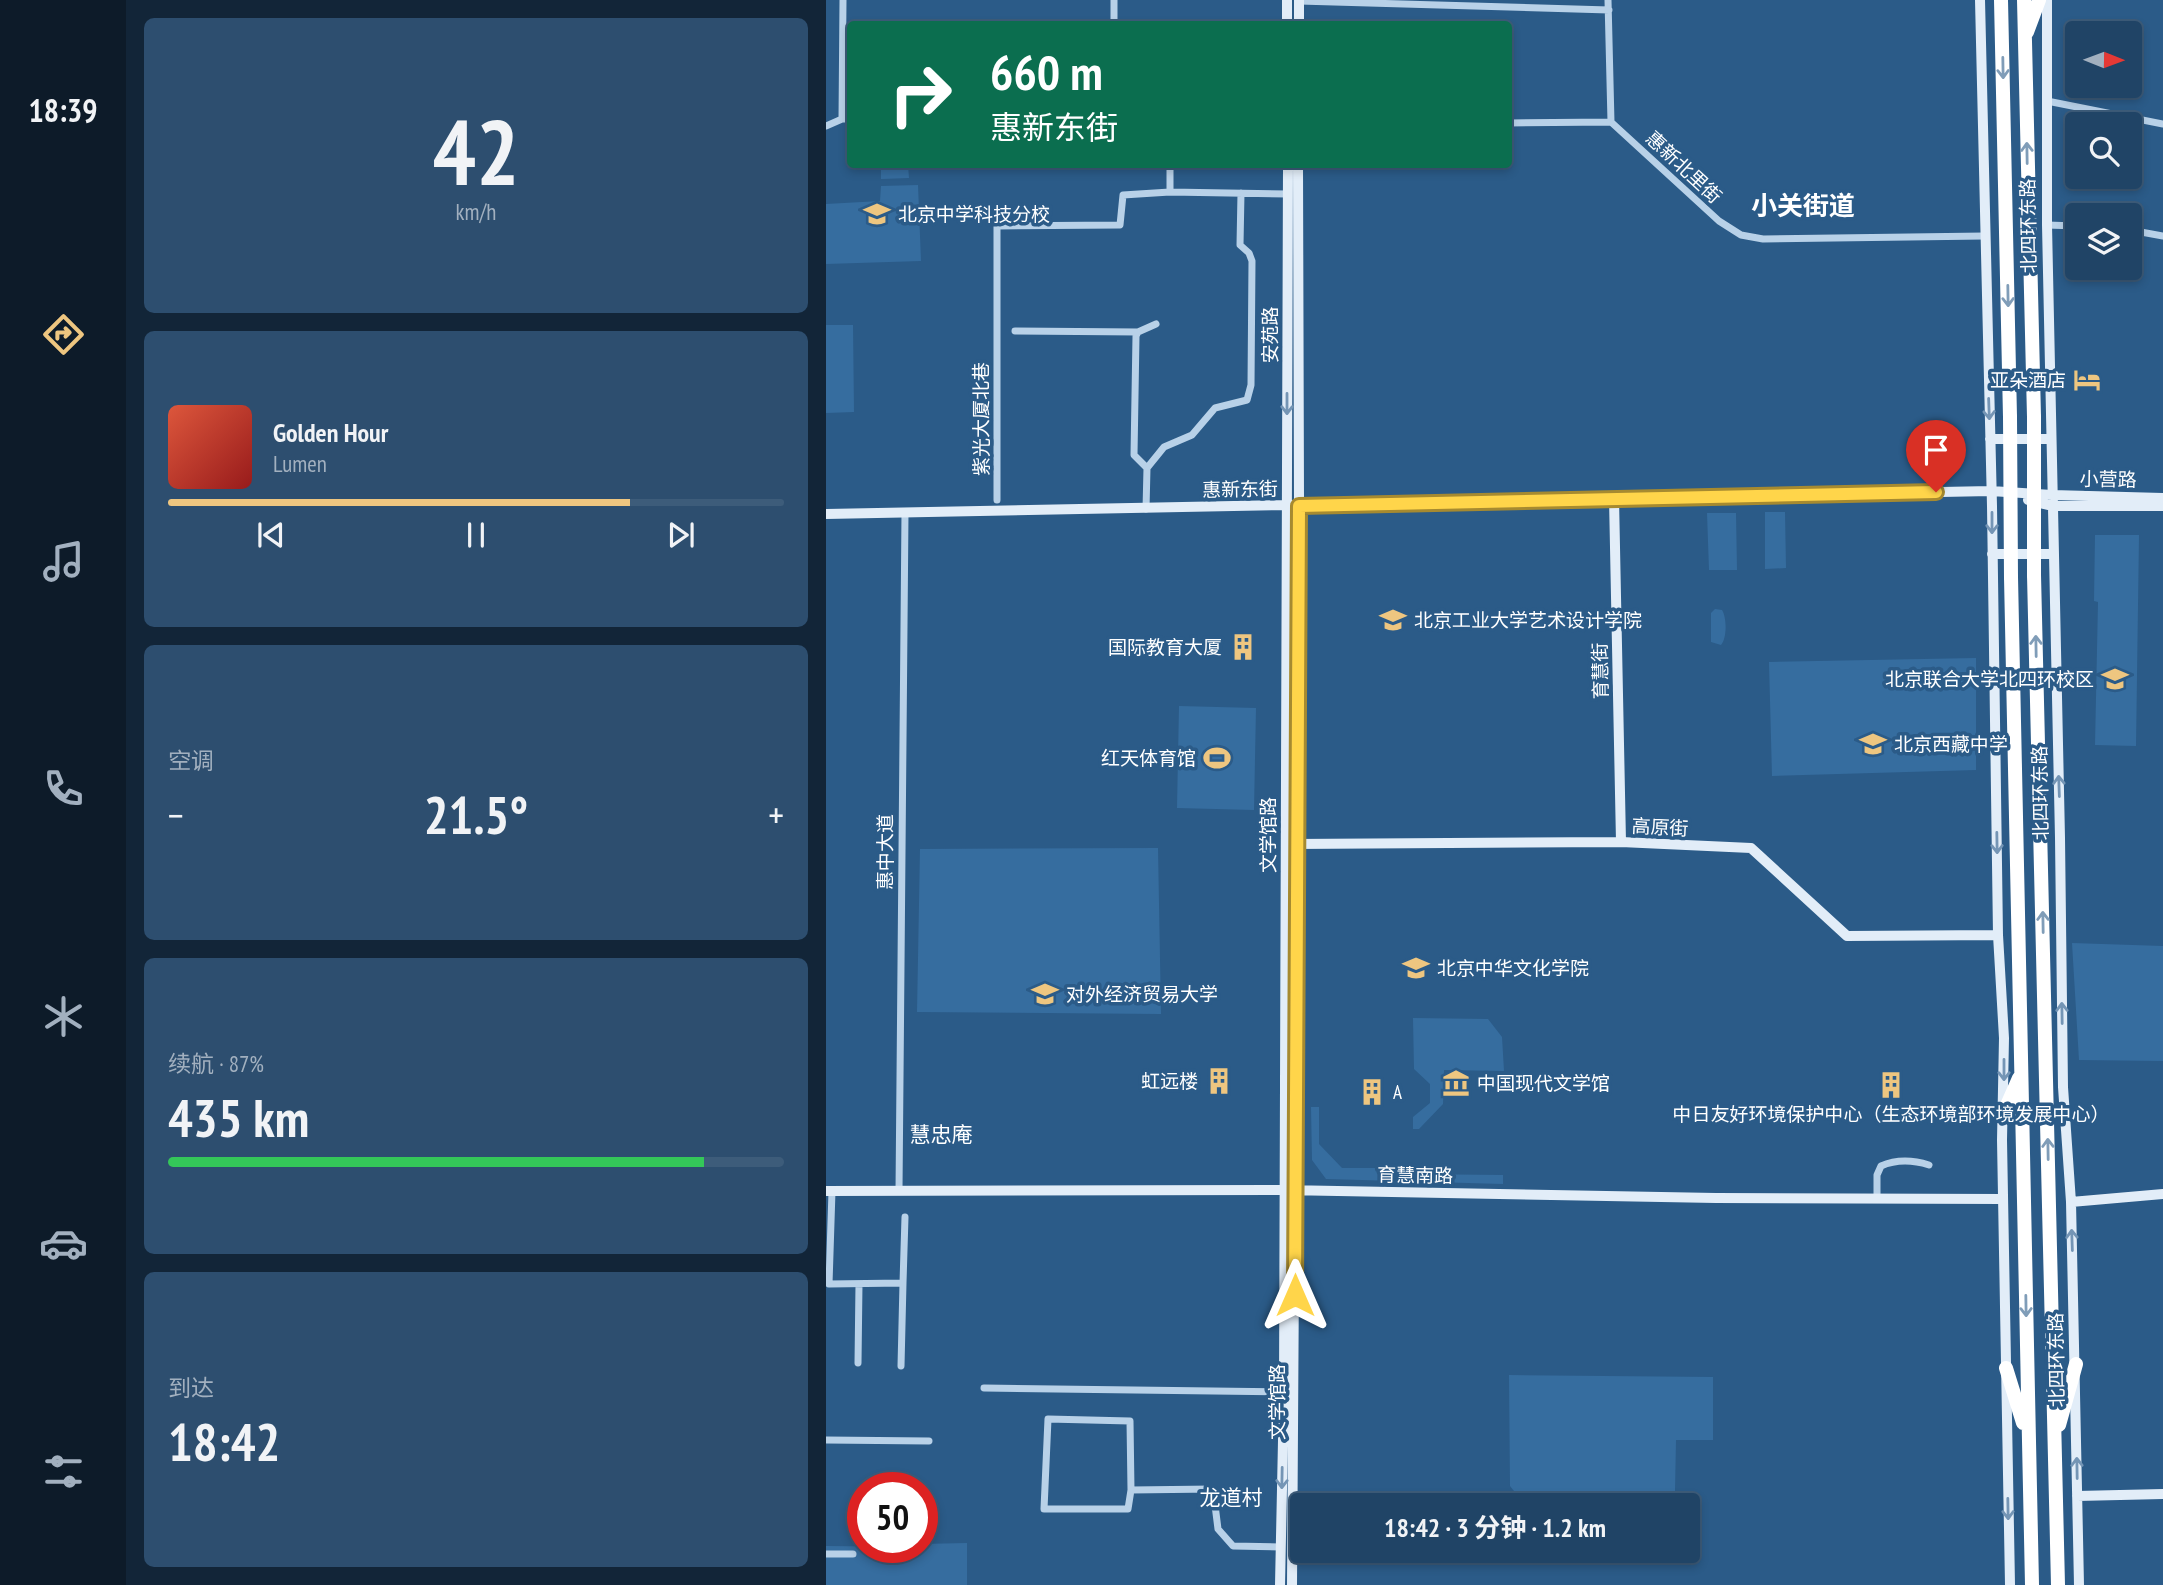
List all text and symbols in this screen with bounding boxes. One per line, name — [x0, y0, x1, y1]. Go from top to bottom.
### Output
north arrow — [2065, 21, 2142, 98]
map controls — [2065, 21, 2142, 280]
text: 660 m — [990, 40, 1103, 104]
icon: right — [875, 49, 966, 140]
one-way arrow — [1996, 56, 2009, 79]
text: 18:39 — [28, 89, 98, 131]
text: 42 — [433, 92, 520, 210]
text: 惠新东街 — [990, 106, 1118, 148]
button: search — [2065, 112, 2142, 189]
street label: 惠新北里街 — [1641, 126, 1727, 208]
one-way arrow — [2020, 142, 2033, 165]
street label: 北四环东路 — [2015, 178, 2041, 274]
district label: 小关街道 — [1751, 189, 1855, 222]
text: km/h — [456, 197, 496, 226]
school or university icon: 北京中学科技分校 — [862, 199, 892, 229]
place label: 北京中学科技分校 — [898, 202, 1050, 226]
button: layers — [2065, 203, 2142, 280]
one-way arrow — [2001, 284, 2014, 307]
street label: 安苑路 — [1258, 306, 1282, 364]
icon: directions — [39, 310, 88, 359]
street label: 紫光大厦北巷 — [969, 362, 993, 476]
hotel icon: 亚朵酒店 — [2072, 365, 2102, 395]
place label: 亚朵酒店 — [1990, 368, 2066, 392]
one-way arrow — [1280, 392, 1294, 415]
one-way arrow — [1982, 398, 1995, 421]
text: Golden Hour — [273, 416, 388, 449]
pin — [1906, 420, 1966, 492]
icon: arrive — [1917, 431, 1955, 469]
text: Lumen — [273, 449, 327, 478]
street label: 小营路 — [2079, 467, 2137, 491]
street label: 惠新东街 — [1202, 476, 1278, 502]
one-way arrow — [1985, 511, 1999, 534]
icon: previous — [252, 516, 290, 554]
icon: pause — [457, 516, 495, 554]
icon: next — [662, 516, 700, 554]
icon: music — [39, 537, 88, 586]
school or university icon: 北京工业大学艺术设计学院 — [1378, 605, 1408, 635]
place label: 北京工业大学艺术设计学院 — [1414, 608, 1642, 632]
building icon: 国际教育大厦 — [1228, 632, 1258, 662]
one-way arrow — [2029, 634, 2042, 657]
place label: 国际教育大厦 — [1108, 635, 1222, 659]
street label: 育慧街 — [1588, 642, 1612, 700]
school or university icon: 北京联合大学北四环校区 — [2100, 664, 2130, 694]
place label: 北京联合大学北四环校区 — [1885, 667, 2094, 691]
school or university icon: 北京西藏中学 — [1858, 729, 1888, 759]
place label: 北京西藏中学 — [1894, 732, 2008, 756]
sports icon: 红天体育馆 — [1202, 743, 1232, 773]
street label: 北四环东路 — [2027, 745, 2053, 841]
text: 空调 — [168, 746, 214, 775]
place label: 红天体育馆 — [1101, 746, 1196, 770]
icon: phone — [39, 764, 88, 813]
one-way arrow — [2052, 774, 2065, 797]
text: 21.5° — [424, 781, 528, 848]
text: − — [168, 790, 184, 839]
text: + — [768, 790, 784, 839]
street label: 文学馆路 — [1256, 797, 1280, 873]
street label: 惠中大道 — [873, 814, 897, 890]
street label: 高原街 — [1631, 814, 1689, 840]
one-way arrow — [1990, 831, 2004, 854]
one-way arrow — [2036, 911, 2049, 934]
school or university icon: 北京中华文化学院 — [1401, 953, 1431, 983]
place label: 北京中华文化学院 — [1437, 956, 1589, 980]
school or university icon: 对外经济贸易大学 — [1030, 979, 1060, 1009]
place label: 对外经济贸易大学 — [1066, 982, 1218, 1006]
icon: climate — [39, 992, 88, 1041]
one-way arrow — [2055, 1002, 2069, 1025]
text: 续航 · 87% — [168, 1049, 264, 1078]
one-way arrow — [1997, 1058, 2011, 1081]
building icon: 虹远楼 — [1204, 1066, 1234, 1096]
museum icon: 中国现代文学馆 — [1441, 1068, 1471, 1098]
place label: 虹远楼 — [1141, 1069, 1198, 1093]
building icon: 中日友好环境保护中心（生态环境部环境发展中心） — [1876, 1070, 1906, 1100]
place label: 中国现代文学馆 — [1477, 1071, 1610, 1095]
building icon: A — [1357, 1077, 1387, 1107]
place label: A — [1393, 1080, 1402, 1104]
text: 435 km — [168, 1084, 309, 1151]
place label: 中日友好环境保护中心（生态环境部环境发展中心） — [1672, 1102, 2110, 1126]
district label: 慧忠庵 — [910, 1121, 973, 1148]
one-way arrow — [2041, 1138, 2055, 1161]
street label: 育慧南路 — [1377, 1162, 1453, 1188]
icon: car — [39, 1219, 88, 1268]
one-way arrow — [2065, 1229, 2079, 1252]
position arrow — [1258, 1258, 1332, 1332]
one-way arrow — [2019, 1294, 2033, 1317]
street label: 北四环东路 — [2043, 1312, 2069, 1408]
street label: 文学馆路 — [1265, 1364, 1289, 1440]
text: 到达 — [168, 1373, 214, 1402]
text: 18:42 — [168, 1408, 280, 1475]
icon: filters — [39, 1447, 88, 1496]
one-way arrow — [2070, 1457, 2083, 1480]
one-way arrow — [1275, 1467, 1289, 1490]
speed limit sign: 50 — [847, 1472, 938, 1563]
district label: 龙道村 — [1200, 1484, 1263, 1511]
one-way arrow — [2002, 1498, 2015, 1521]
text: 18:42 · 3 分钟 · 1.2 km — [1384, 1511, 1606, 1544]

